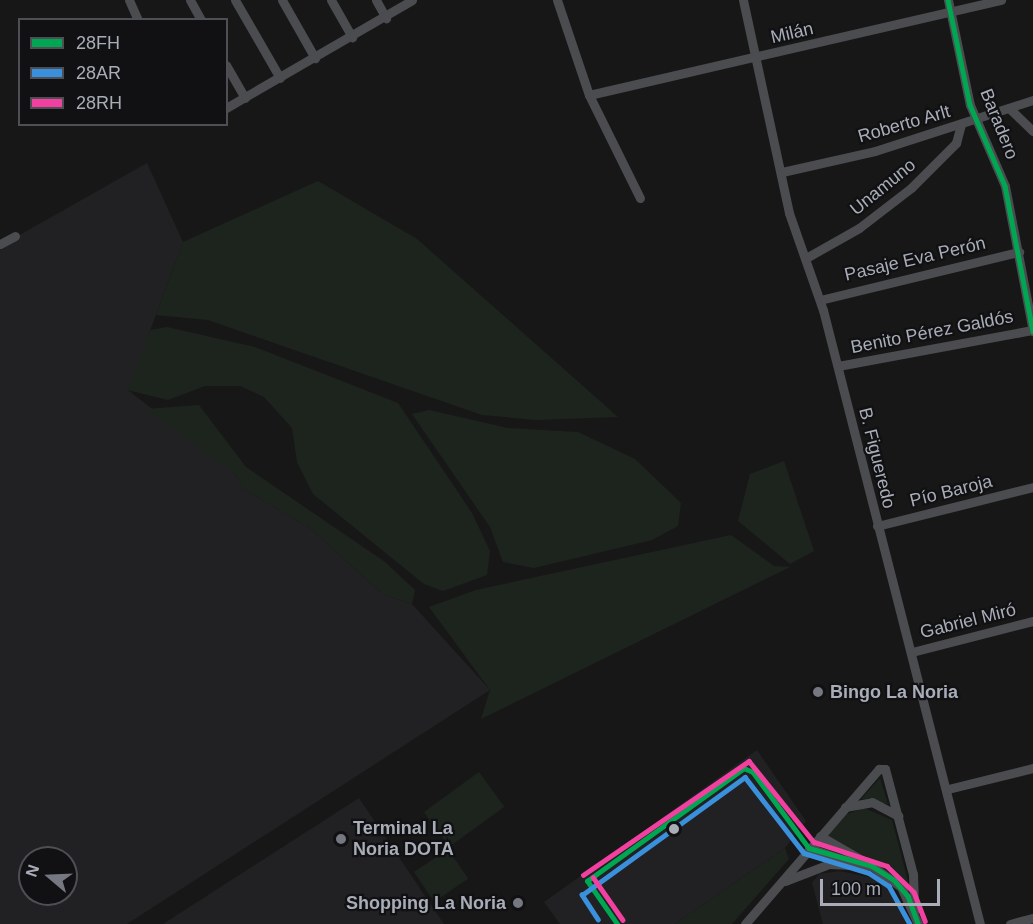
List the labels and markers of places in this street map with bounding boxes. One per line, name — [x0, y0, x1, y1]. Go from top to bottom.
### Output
place label: Bingo La Noria — [830, 681, 958, 703]
marker: Bingo La Noria — [811, 685, 825, 699]
place label: Terminal La Noria DOTA — [353, 818, 454, 860]
unlabelled marker — [668, 823, 680, 835]
marker: Terminal La Noria DOTA — [334, 832, 348, 846]
place label: Shopping La Noria — [346, 892, 506, 914]
marker: Shopping La Noria — [511, 896, 525, 910]

